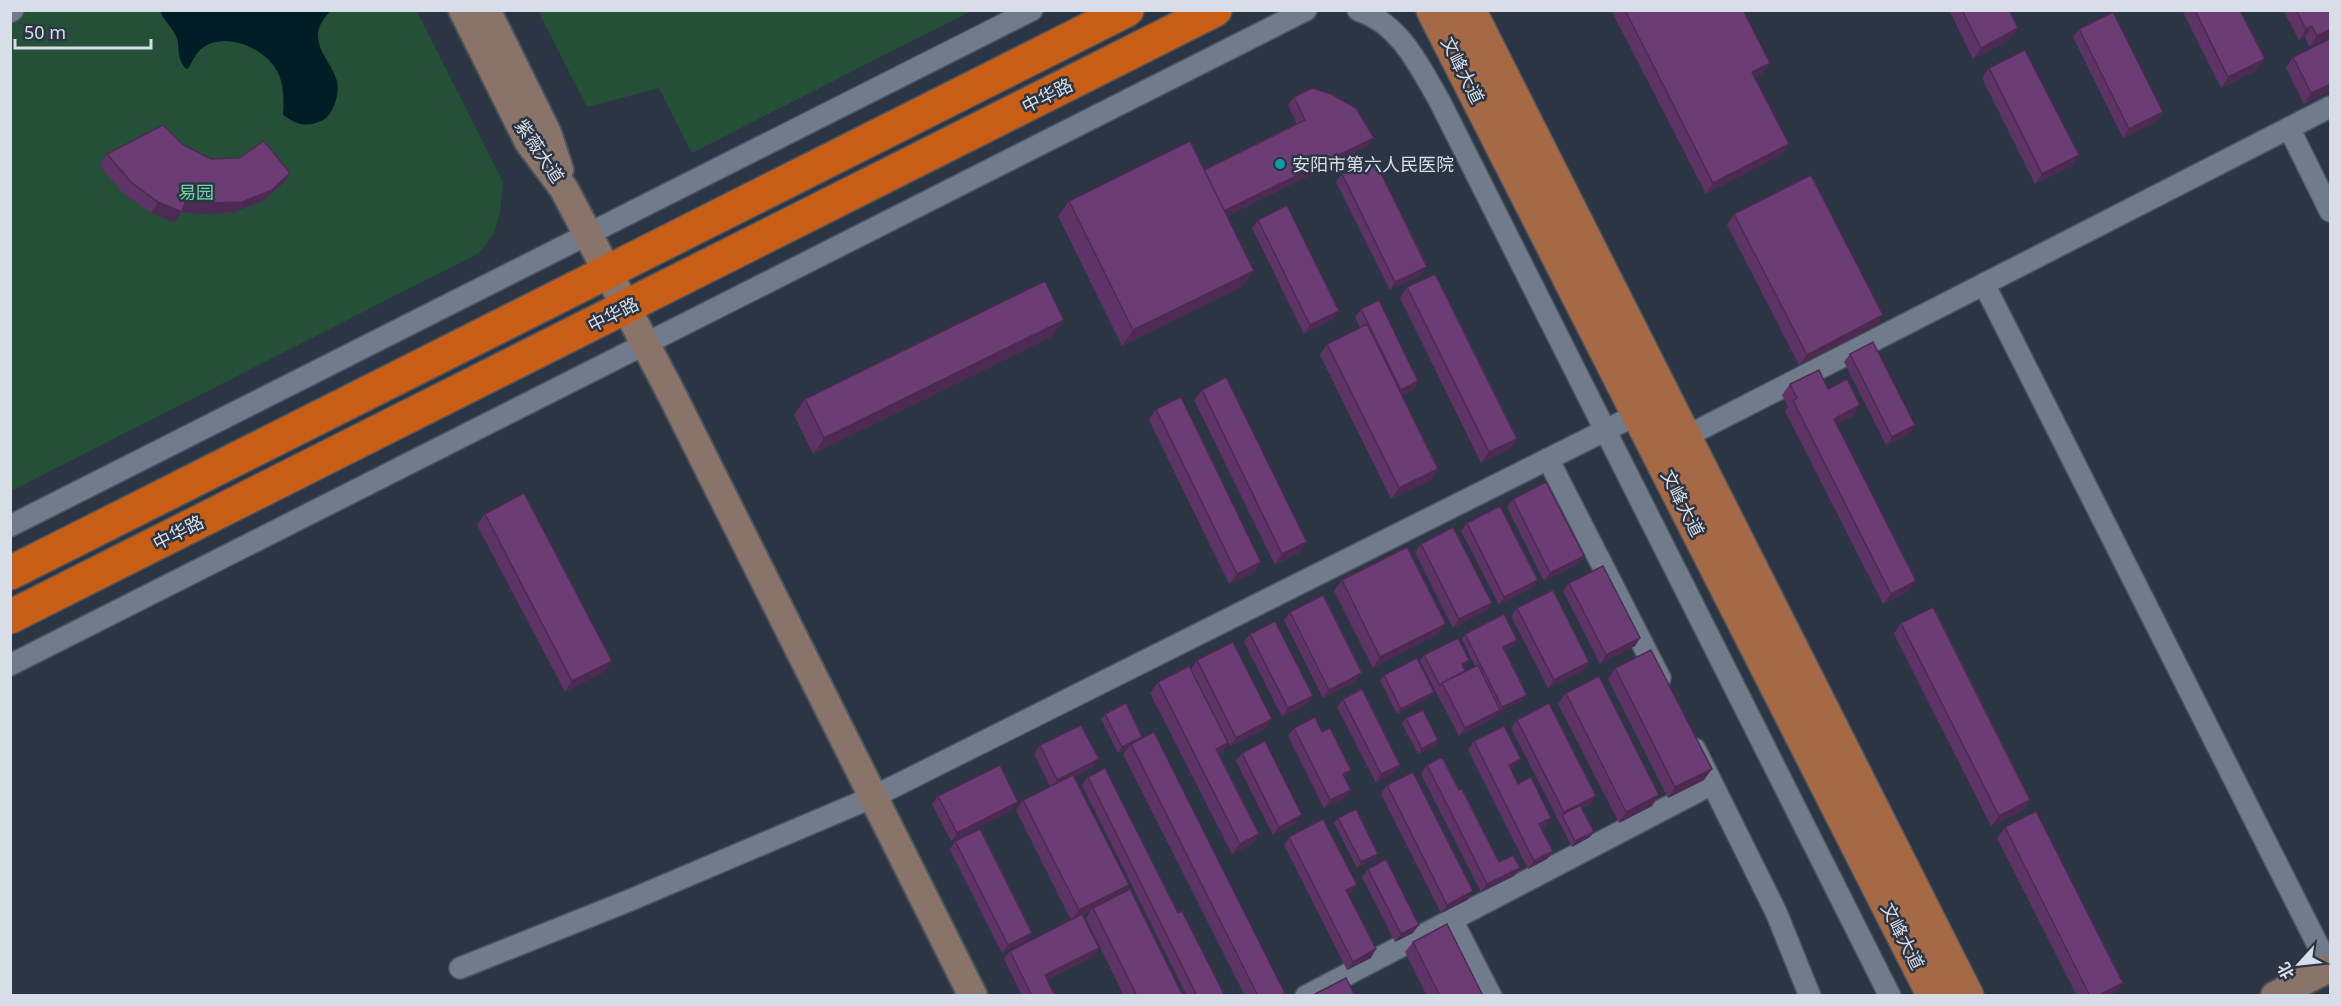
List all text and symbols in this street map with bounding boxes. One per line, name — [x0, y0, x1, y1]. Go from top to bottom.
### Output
scale bar — [15, 12, 152, 50]
text: 50 m — [24, 20, 66, 44]
street label: 文峰大道 — [1436, 32, 1490, 108]
street label: 中华路 — [1017, 72, 1077, 118]
street label: 紫薇大道 — [510, 114, 570, 188]
place label: 安阳市第六人民医院 — [1292, 152, 1454, 176]
marker: 安阳市第六人民医院 — [1273, 157, 1287, 171]
park label: 易园 — [178, 180, 214, 204]
street label: 中华路 — [583, 291, 643, 337]
street label: 文峰大道 — [1656, 465, 1710, 541]
street label: 中华路 — [148, 509, 208, 555]
street label: 文峰大道 — [1876, 898, 1930, 974]
north arrow — [2269, 934, 2329, 994]
text: 北 — [2272, 959, 2299, 983]

